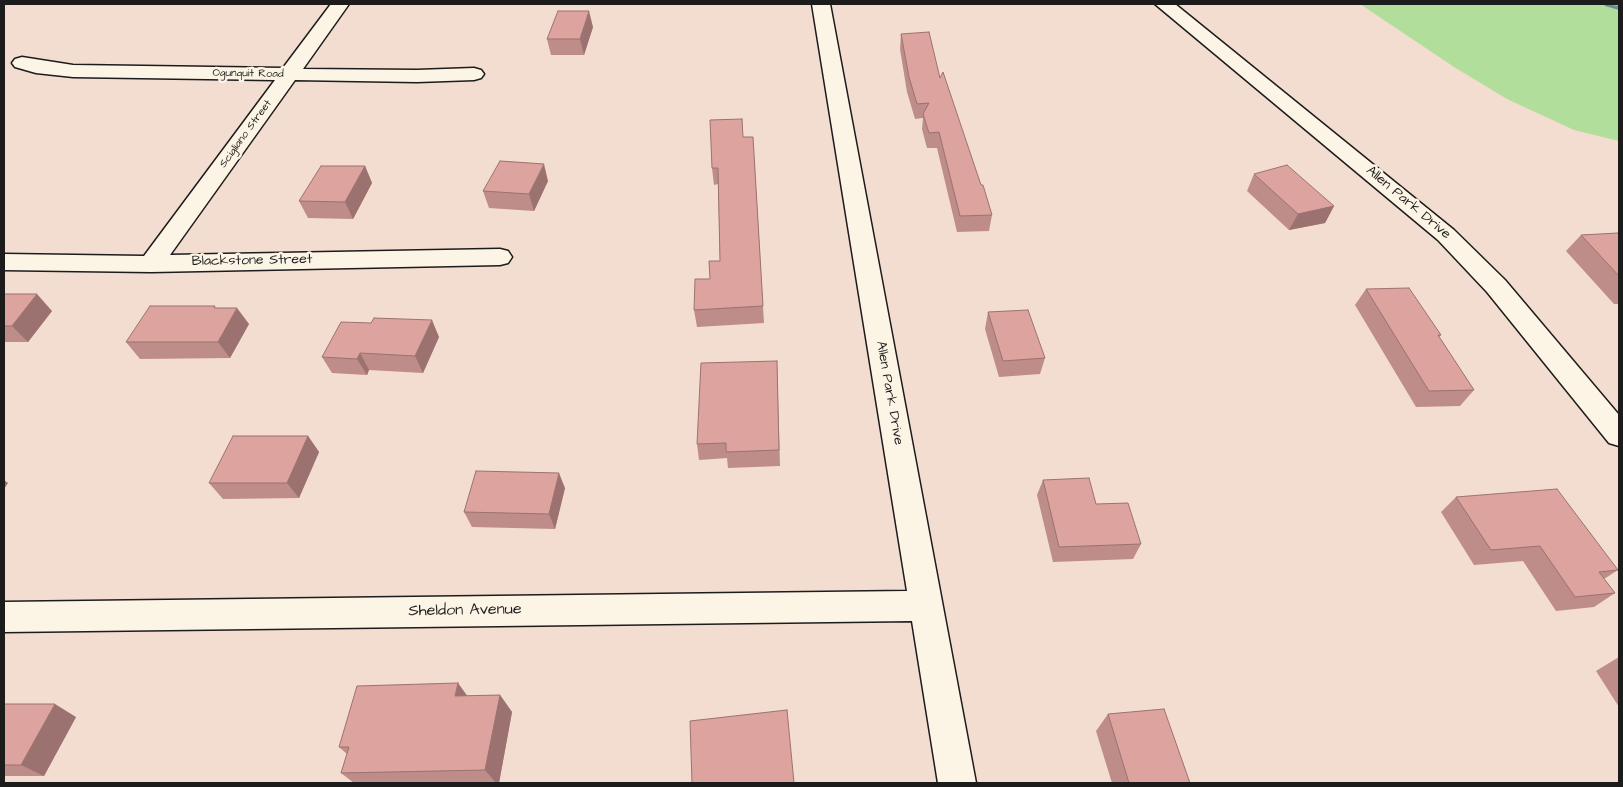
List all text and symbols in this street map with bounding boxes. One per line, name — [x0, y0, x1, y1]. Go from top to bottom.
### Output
street label: Ogunquit Road — [212, 67, 284, 81]
street label: Scigliano Street — [217, 98, 275, 170]
street label: Allen Park Drive — [1362, 163, 1454, 243]
street label: Blackstone Street — [192, 252, 312, 270]
street label: Allen Park Drive — [872, 340, 906, 446]
street label: Sheldon Avenue — [408, 600, 522, 622]

